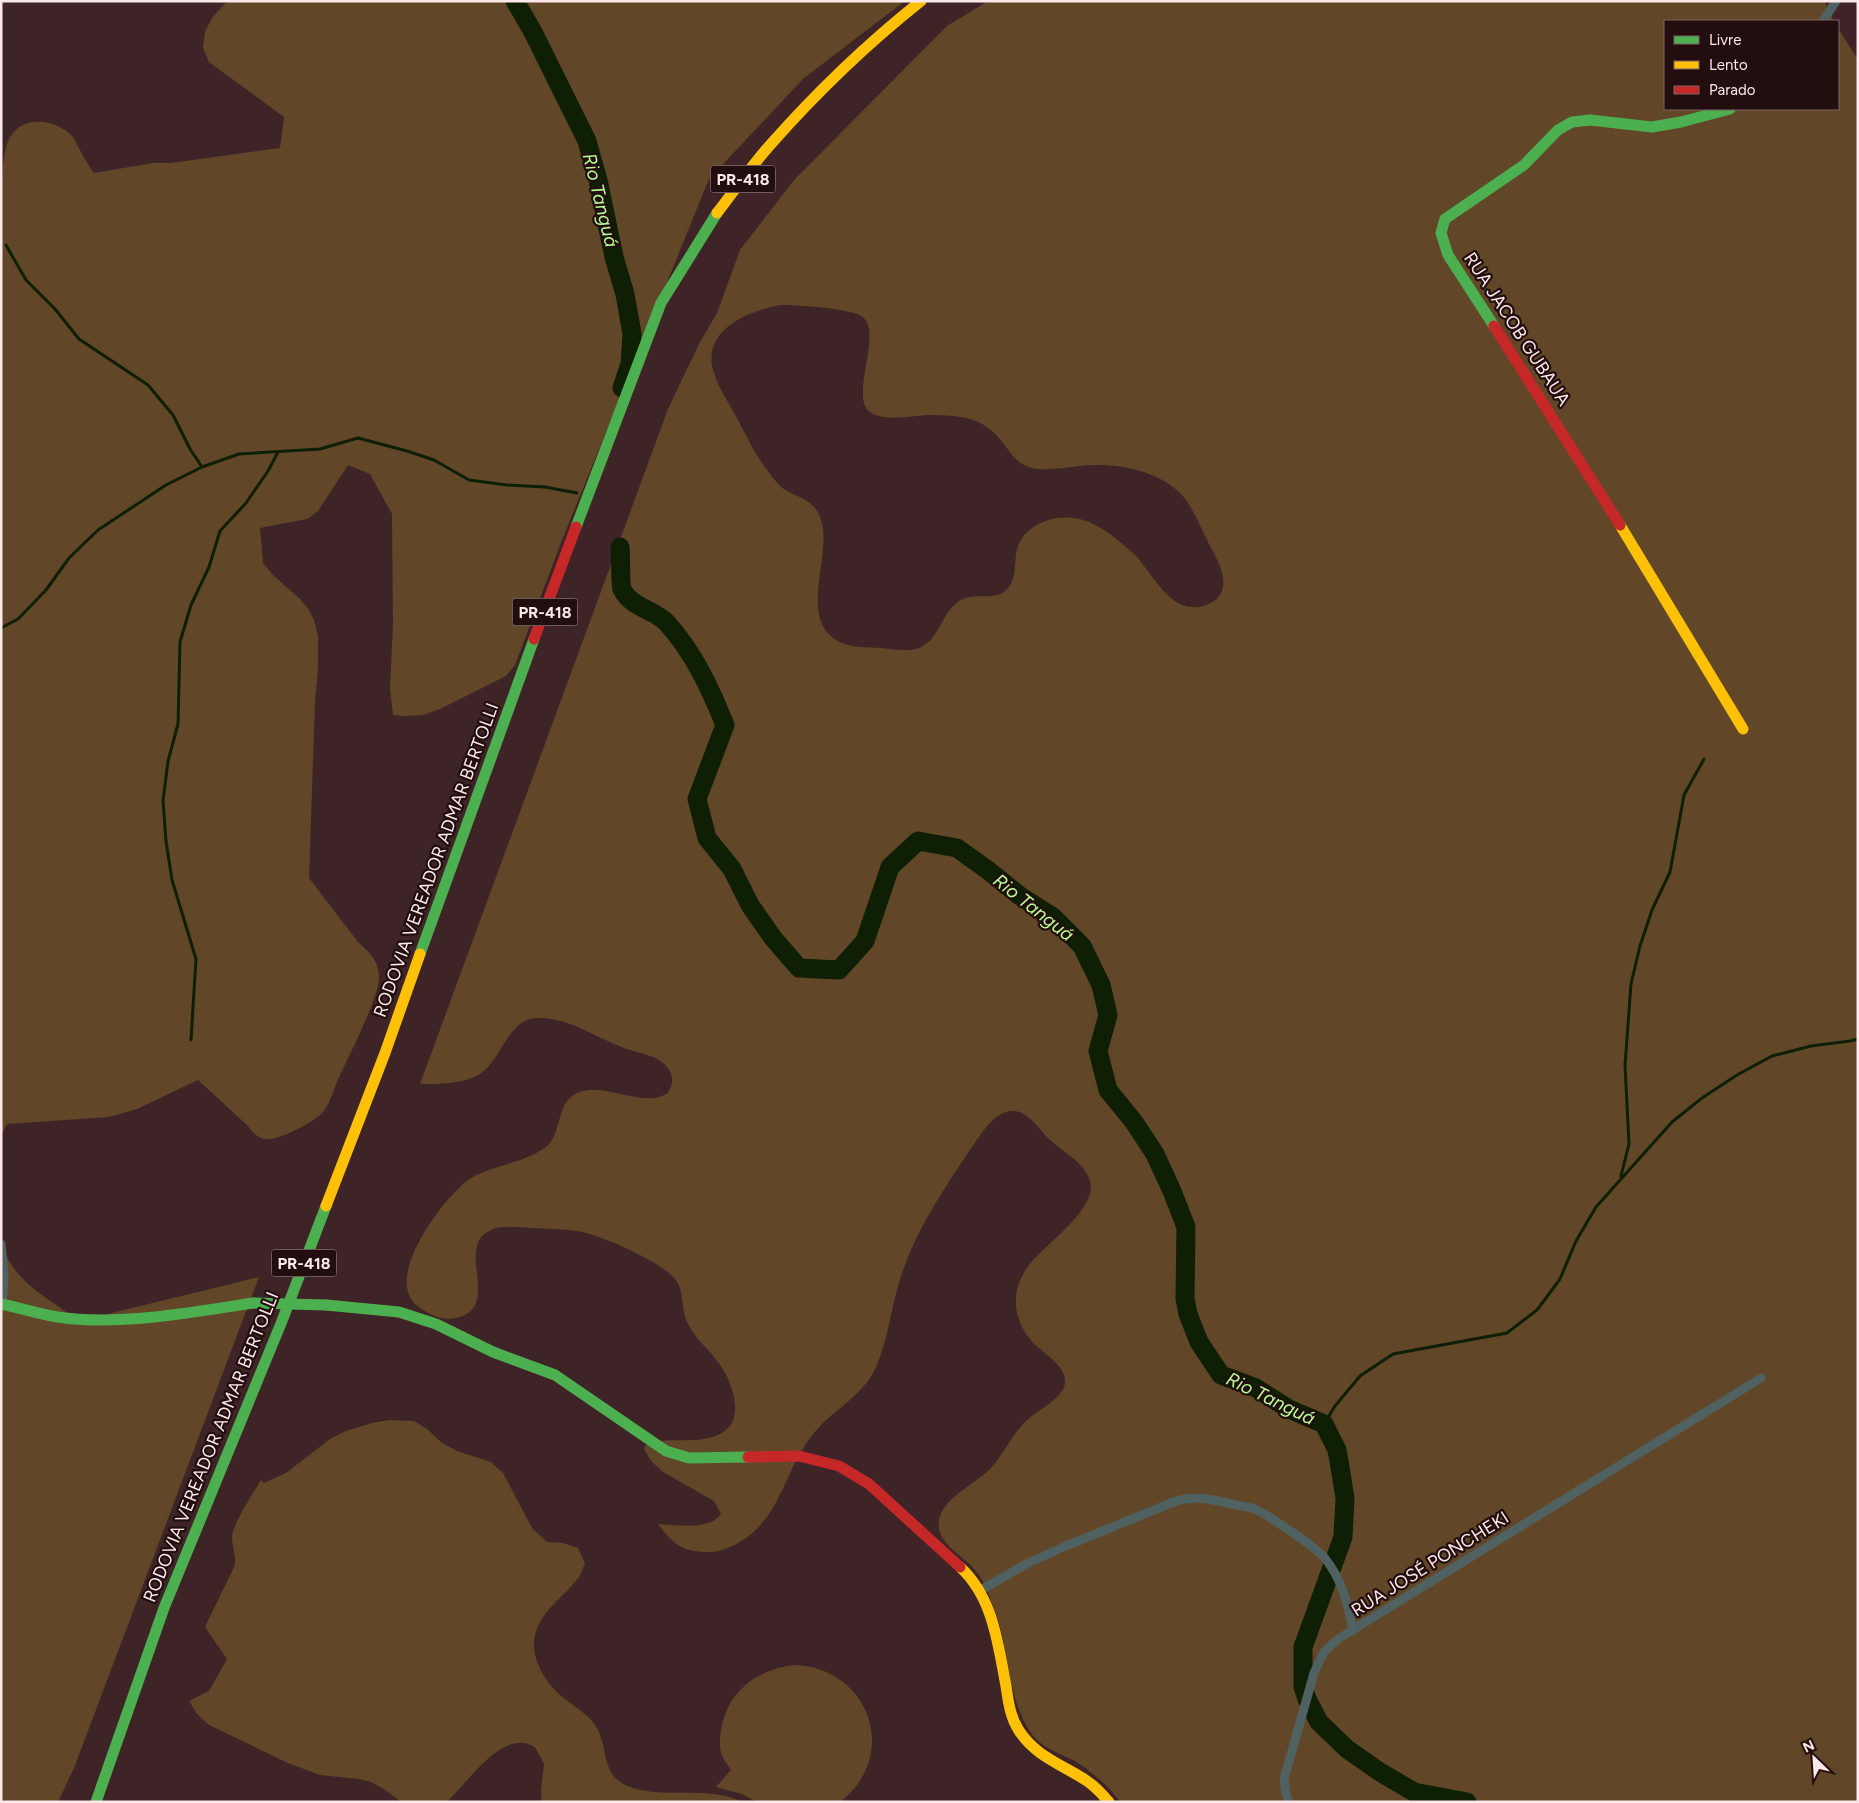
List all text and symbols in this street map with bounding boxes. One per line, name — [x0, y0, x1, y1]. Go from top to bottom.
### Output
legend — [1664, 20, 1839, 110]
text: Livre — [1709, 31, 1741, 49]
text: Lento — [1709, 56, 1748, 74]
text: Parado — [1709, 81, 1756, 99]
water label: Rio Tanguá — [578, 151, 623, 249]
road number: PR-418 — [710, 165, 776, 192]
street label: RUA JACOB GUBAUA — [1459, 248, 1575, 410]
road number: PR-418 — [512, 598, 578, 626]
street label: RODOVIA VEREADOR ADMAR BERTOLLI — [369, 700, 503, 1020]
water label: Rio Tanguá — [989, 869, 1079, 946]
road number: PR-418 — [272, 1250, 336, 1276]
street label: RODOVIA VEREADOR ADMAR BERTOLLI — [138, 1289, 284, 1605]
water label: Rio Tanguá — [1223, 1367, 1319, 1430]
street label: RUA JOSÉ PONCHEKI — [1347, 1507, 1513, 1621]
north arrow — [1789, 1733, 1839, 1783]
text: N — [1800, 1737, 1817, 1757]

